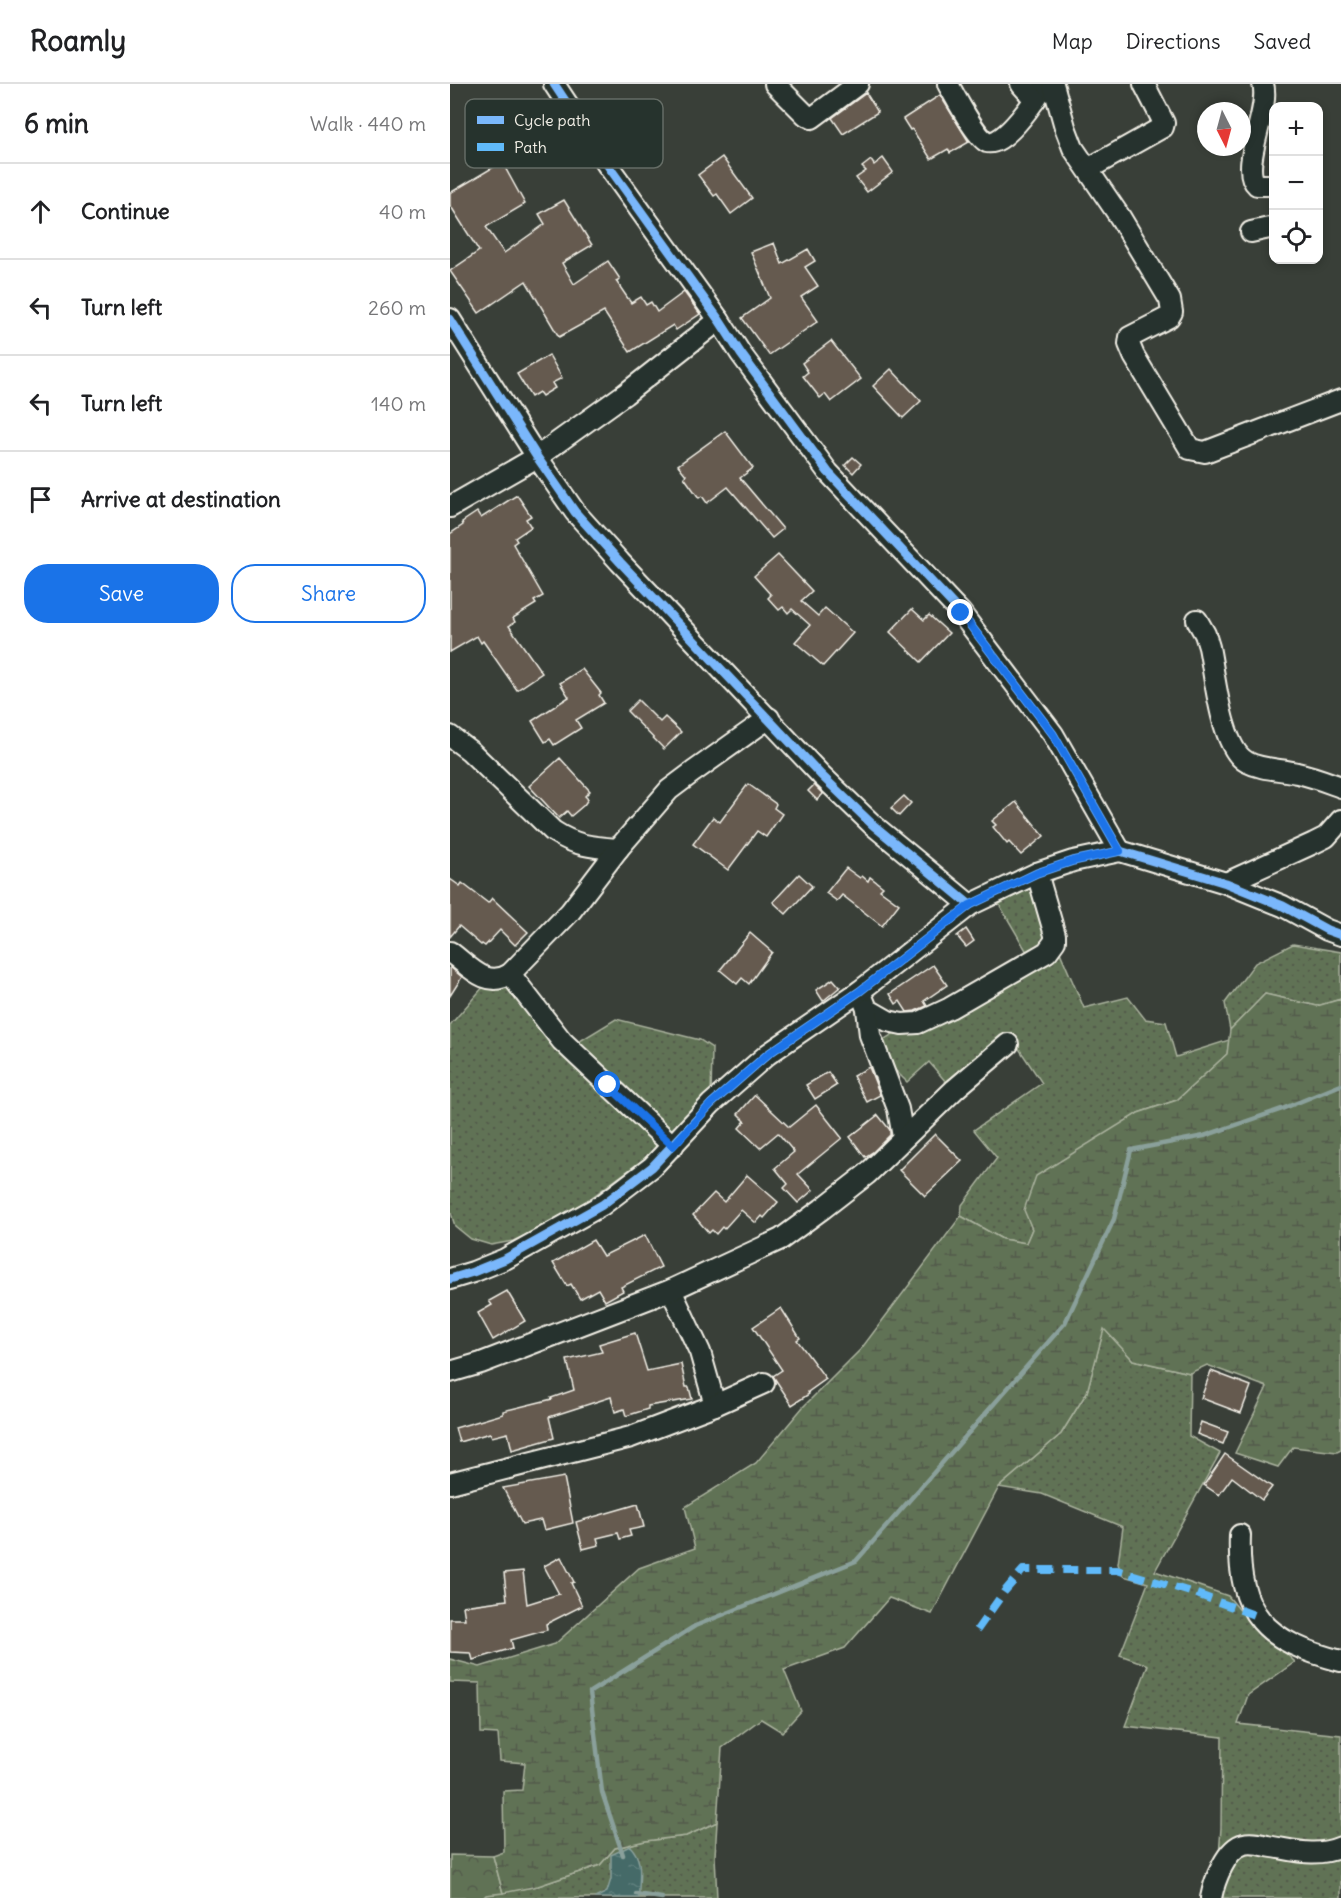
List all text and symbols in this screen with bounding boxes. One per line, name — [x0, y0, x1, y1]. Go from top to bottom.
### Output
text: Roamly — [30, 23, 126, 59]
text: Map — [1052, 28, 1093, 55]
text: Directions — [1126, 28, 1220, 55]
text: Saved — [1253, 28, 1311, 55]
legend — [465, 99, 663, 168]
north arrow — [1197, 102, 1251, 156]
map controls — [1269, 102, 1323, 264]
button: + — [1269, 102, 1323, 156]
text: 6 min — [24, 107, 89, 140]
text: Cycle path — [514, 110, 590, 130]
text: Walk · 440 m — [310, 111, 426, 136]
text: Path — [514, 137, 547, 157]
button: − — [1269, 156, 1323, 210]
icon: ahead — [24, 195, 57, 228]
text: Continue — [81, 197, 170, 225]
text: 40 m — [379, 199, 426, 224]
button: locate — [1269, 210, 1323, 264]
icon: left — [24, 291, 57, 324]
text: Turn left — [81, 293, 162, 321]
text: 260 m — [368, 295, 426, 320]
icon: left — [24, 387, 57, 420]
text: Turn left — [81, 389, 162, 417]
text: 140 m — [371, 391, 426, 416]
icon: arrive — [24, 483, 57, 516]
text: Arrive at destination — [81, 485, 281, 513]
button: Save — [24, 564, 219, 623]
button: Share — [231, 564, 426, 623]
route end — [947, 599, 973, 625]
route start — [594, 1071, 620, 1097]

